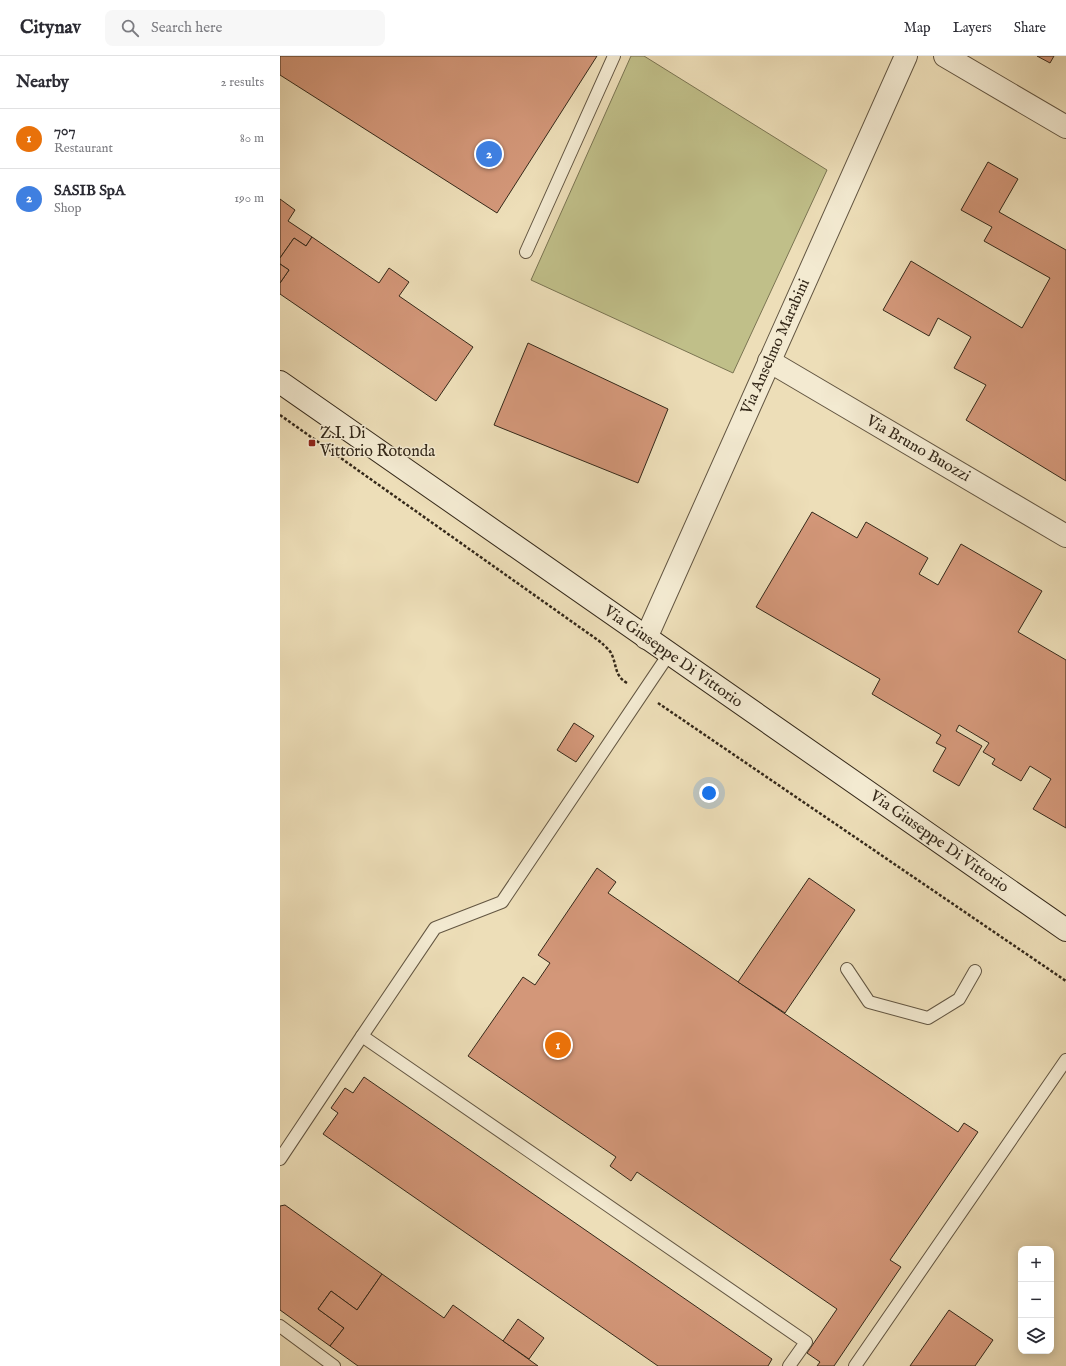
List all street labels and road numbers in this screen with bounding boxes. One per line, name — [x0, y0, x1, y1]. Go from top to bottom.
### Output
street label: Via Anselmo Marabini — [737, 276, 815, 419]
street label: Via Bruno Buozzi — [861, 411, 974, 487]
street label: Via Giuseppe Di Vittorio — [599, 601, 747, 713]
street label: Via Giuseppe Di Vittorio — [865, 786, 1013, 898]

